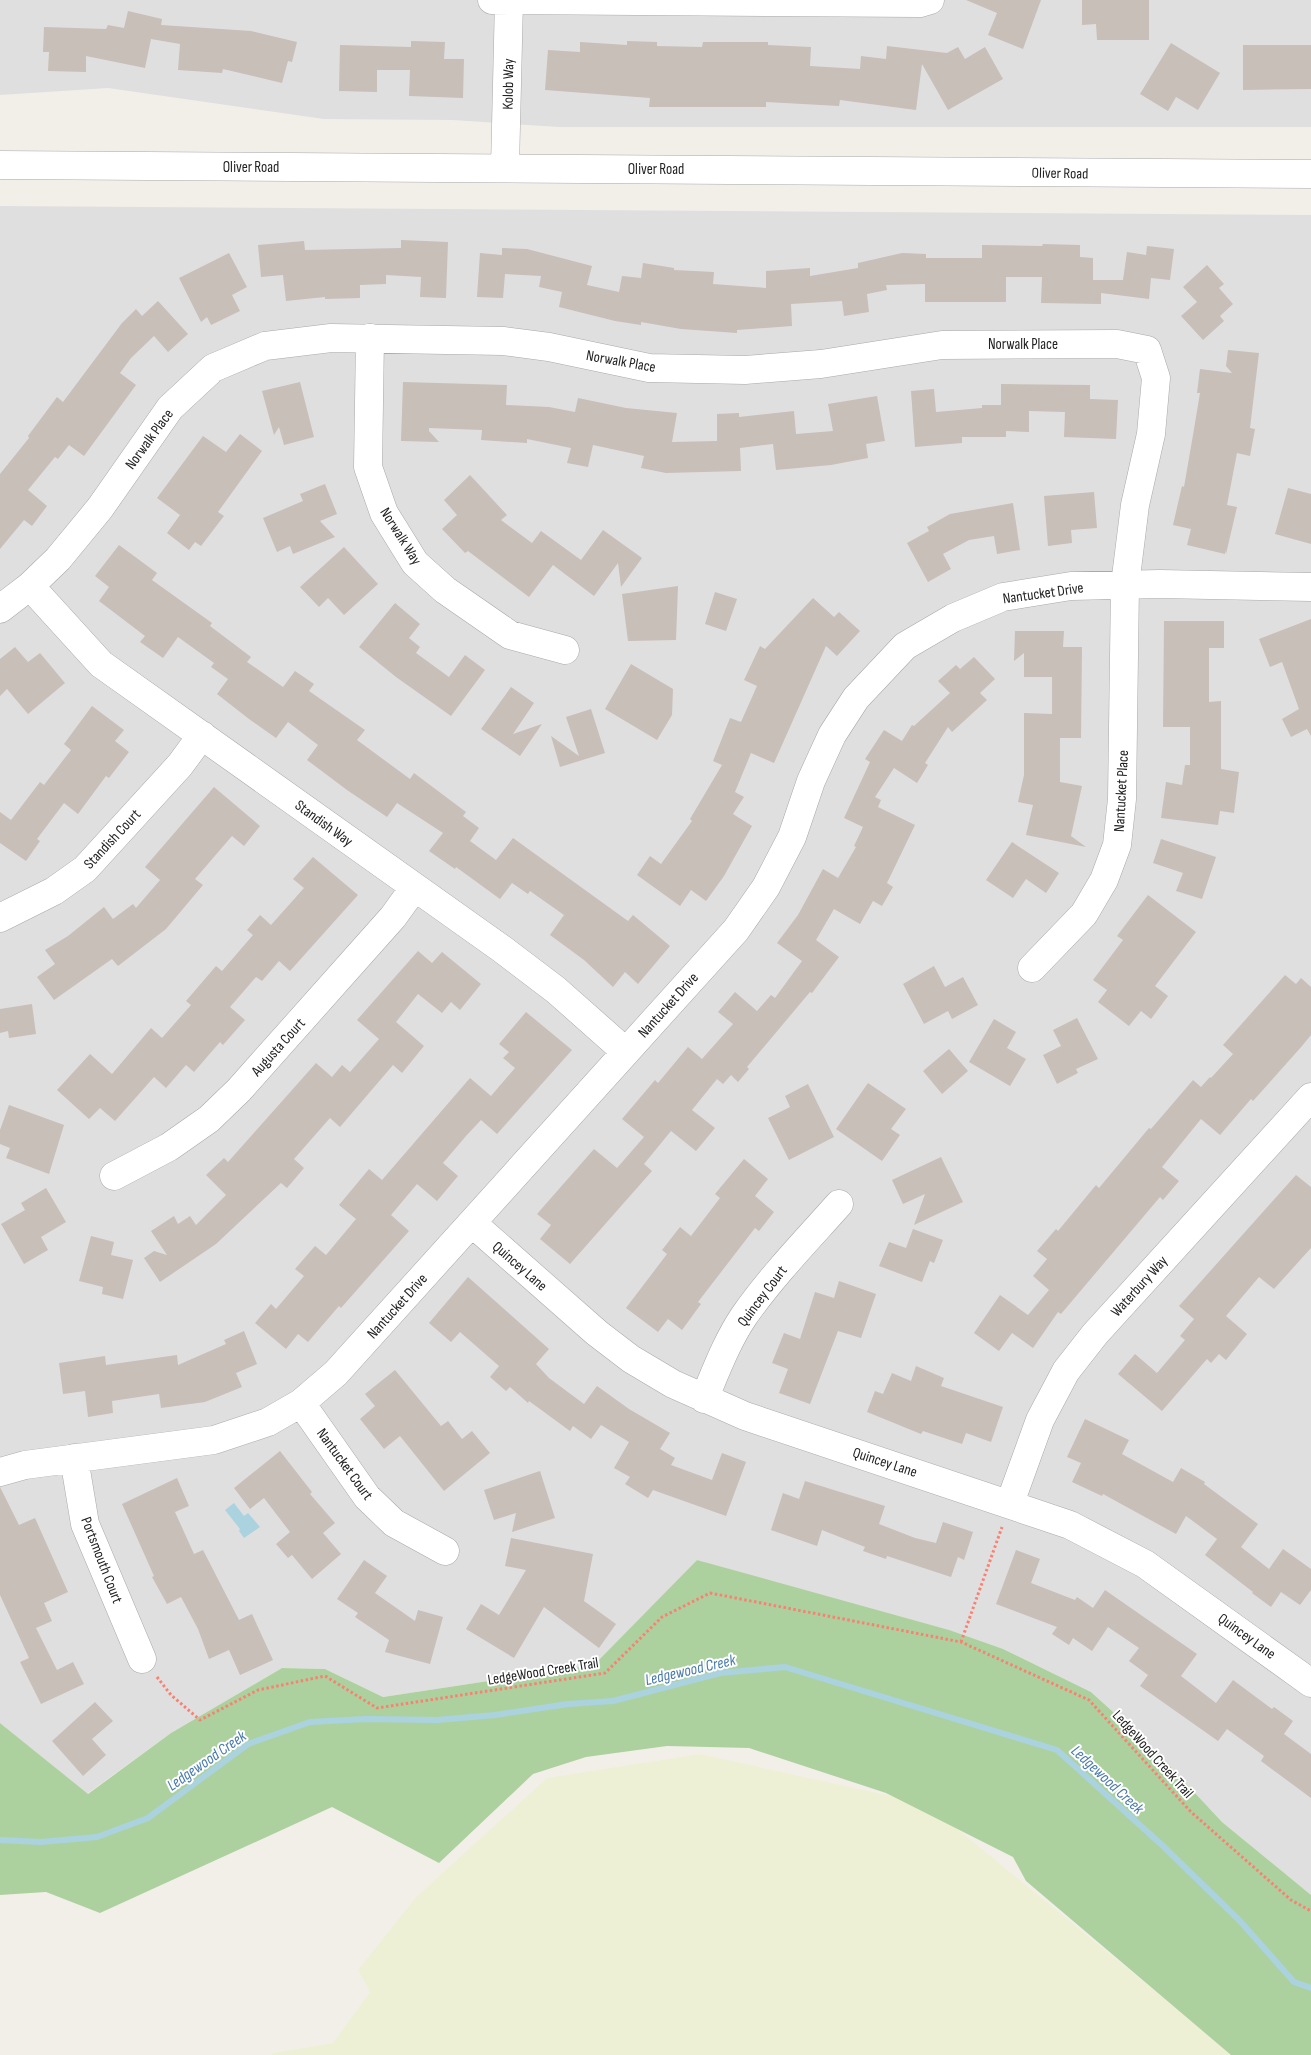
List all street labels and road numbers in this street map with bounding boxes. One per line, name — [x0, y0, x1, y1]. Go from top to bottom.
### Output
street label: Kolob Way — [499, 58, 518, 110]
street label: Oliver Road — [223, 158, 279, 177]
street label: Oliver Road — [628, 160, 684, 179]
street label: Oliver Road — [1031, 164, 1088, 183]
street label: Norwalk Place — [988, 335, 1058, 354]
street label: Norwalk Place — [585, 346, 657, 377]
street label: Norwalk Place — [121, 405, 178, 473]
street label: Norwalk Way — [376, 504, 426, 569]
street label: Nantucket Drive — [1001, 578, 1085, 609]
street label: Nantucket Place — [1110, 750, 1133, 833]
street label: Standish Way — [291, 796, 357, 851]
street label: Standish Court — [80, 805, 145, 873]
street label: Nantucket Drive — [634, 969, 703, 1042]
street label: Augusta Court — [247, 1014, 310, 1081]
street label: Quincey Lane — [488, 1237, 551, 1295]
street label: Waterbury Way — [1107, 1252, 1172, 1321]
street label: Quincey Court — [733, 1262, 792, 1331]
street label: Nantucket Drive — [363, 1270, 432, 1343]
street label: Nantucket Court — [312, 1425, 377, 1504]
street label: Quincey Lane — [850, 1443, 920, 1482]
street label: Portsmouth Court — [76, 1514, 127, 1606]
street label: Quincey Lane — [1214, 1609, 1279, 1664]
street label: LedgeWood Creek Trail — [486, 1653, 600, 1690]
street label: LedgeWood Creek Trail — [1108, 1706, 1197, 1802]

